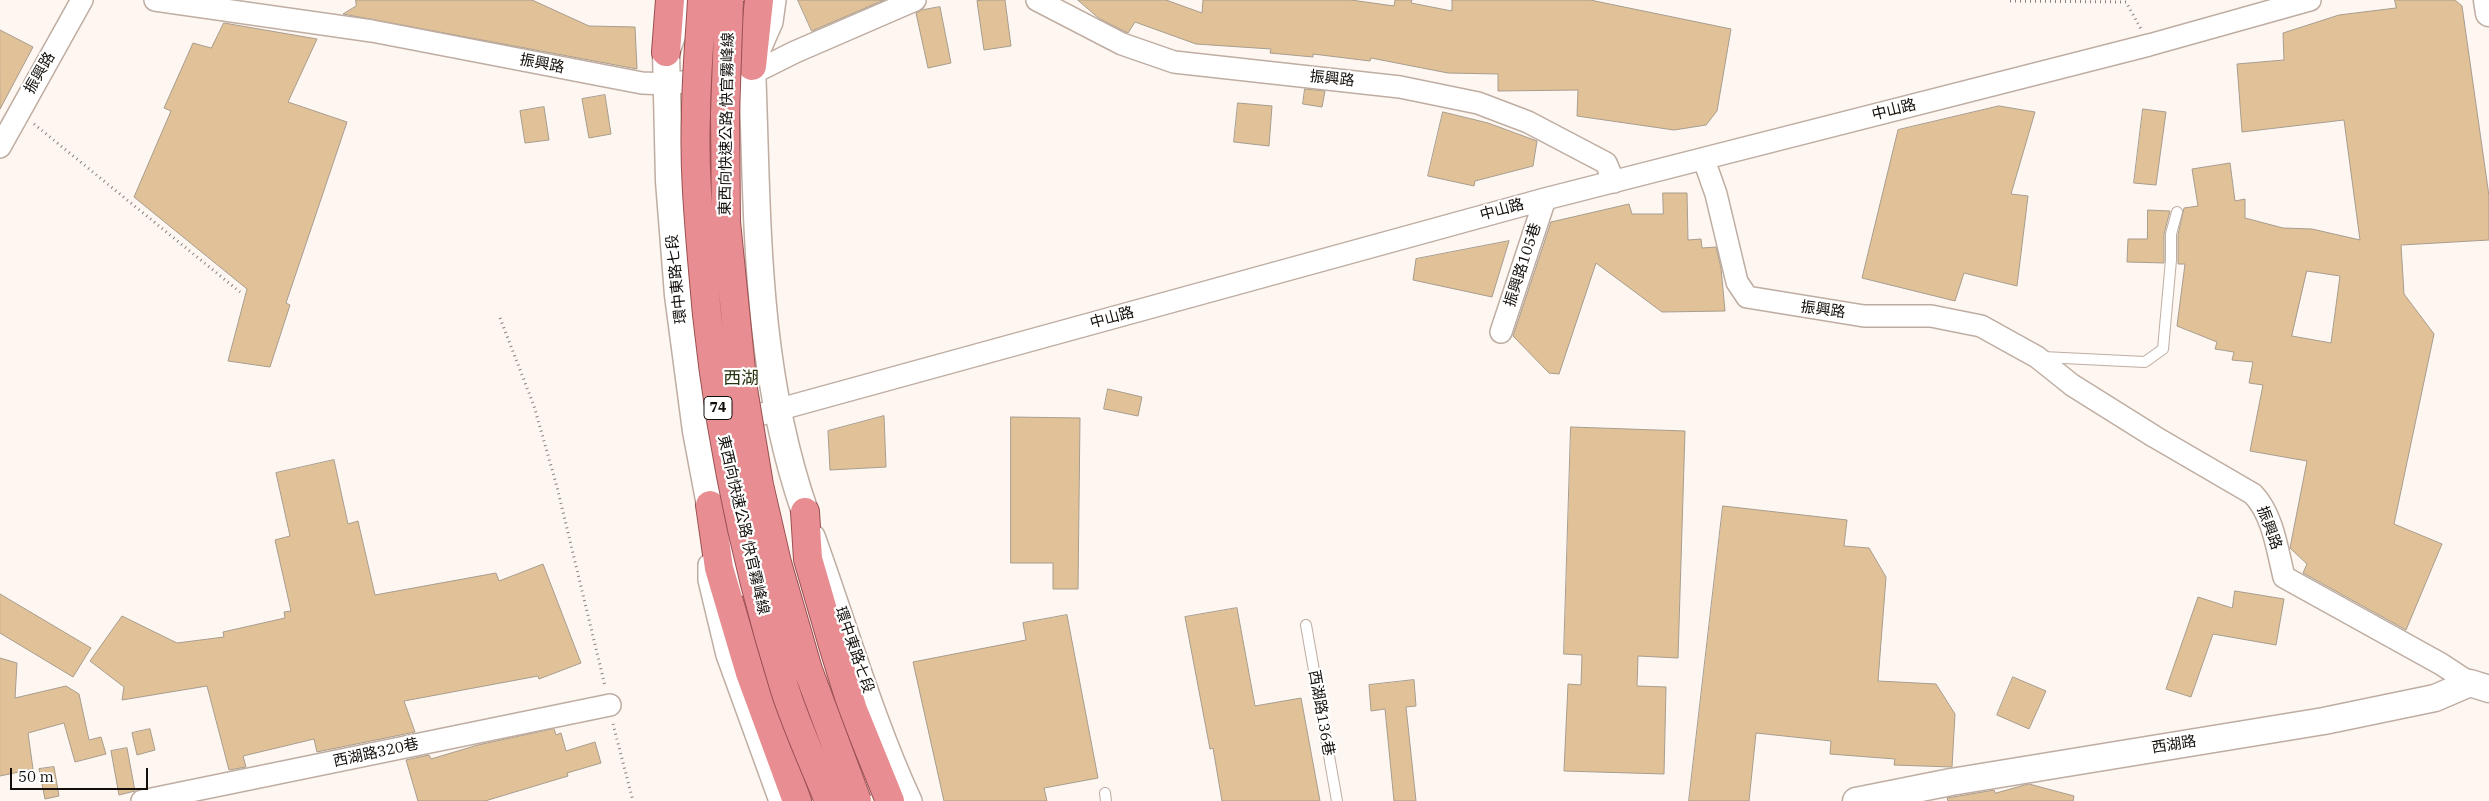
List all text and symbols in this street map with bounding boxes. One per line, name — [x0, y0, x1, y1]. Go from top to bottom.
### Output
street label: 東西向快速公路 快官霧峰線 — [716, 32, 738, 216]
street label: 振興路 — [21, 49, 59, 97]
street label: 振興路 — [518, 51, 566, 77]
street label: 振興路 — [1309, 68, 1355, 90]
street label: 中山路 — [1870, 96, 1918, 124]
street label: 中山路 — [1478, 195, 1526, 225]
street label: 振興路105巷 — [1501, 221, 1545, 309]
street label: 環中東路七段 — [663, 233, 691, 325]
street label: 振興路 — [1799, 298, 1847, 322]
street label: 中山路 — [1088, 303, 1136, 333]
district label: 西湖 — [723, 368, 759, 390]
road number: 74 — [704, 396, 732, 419]
street label: 東西向快速公路 快官霧峰線 — [714, 434, 772, 616]
street label: 振興路 — [2253, 504, 2285, 552]
street label: 環中東路七段 — [831, 605, 877, 695]
street label: 西湖路136巷 — [1305, 669, 1337, 757]
street label: 西湖路 — [2150, 733, 2198, 757]
street label: 西湖路320巷 — [332, 735, 420, 771]
scale bar — [12, 758, 150, 790]
text: 50 m — [18, 767, 54, 786]

